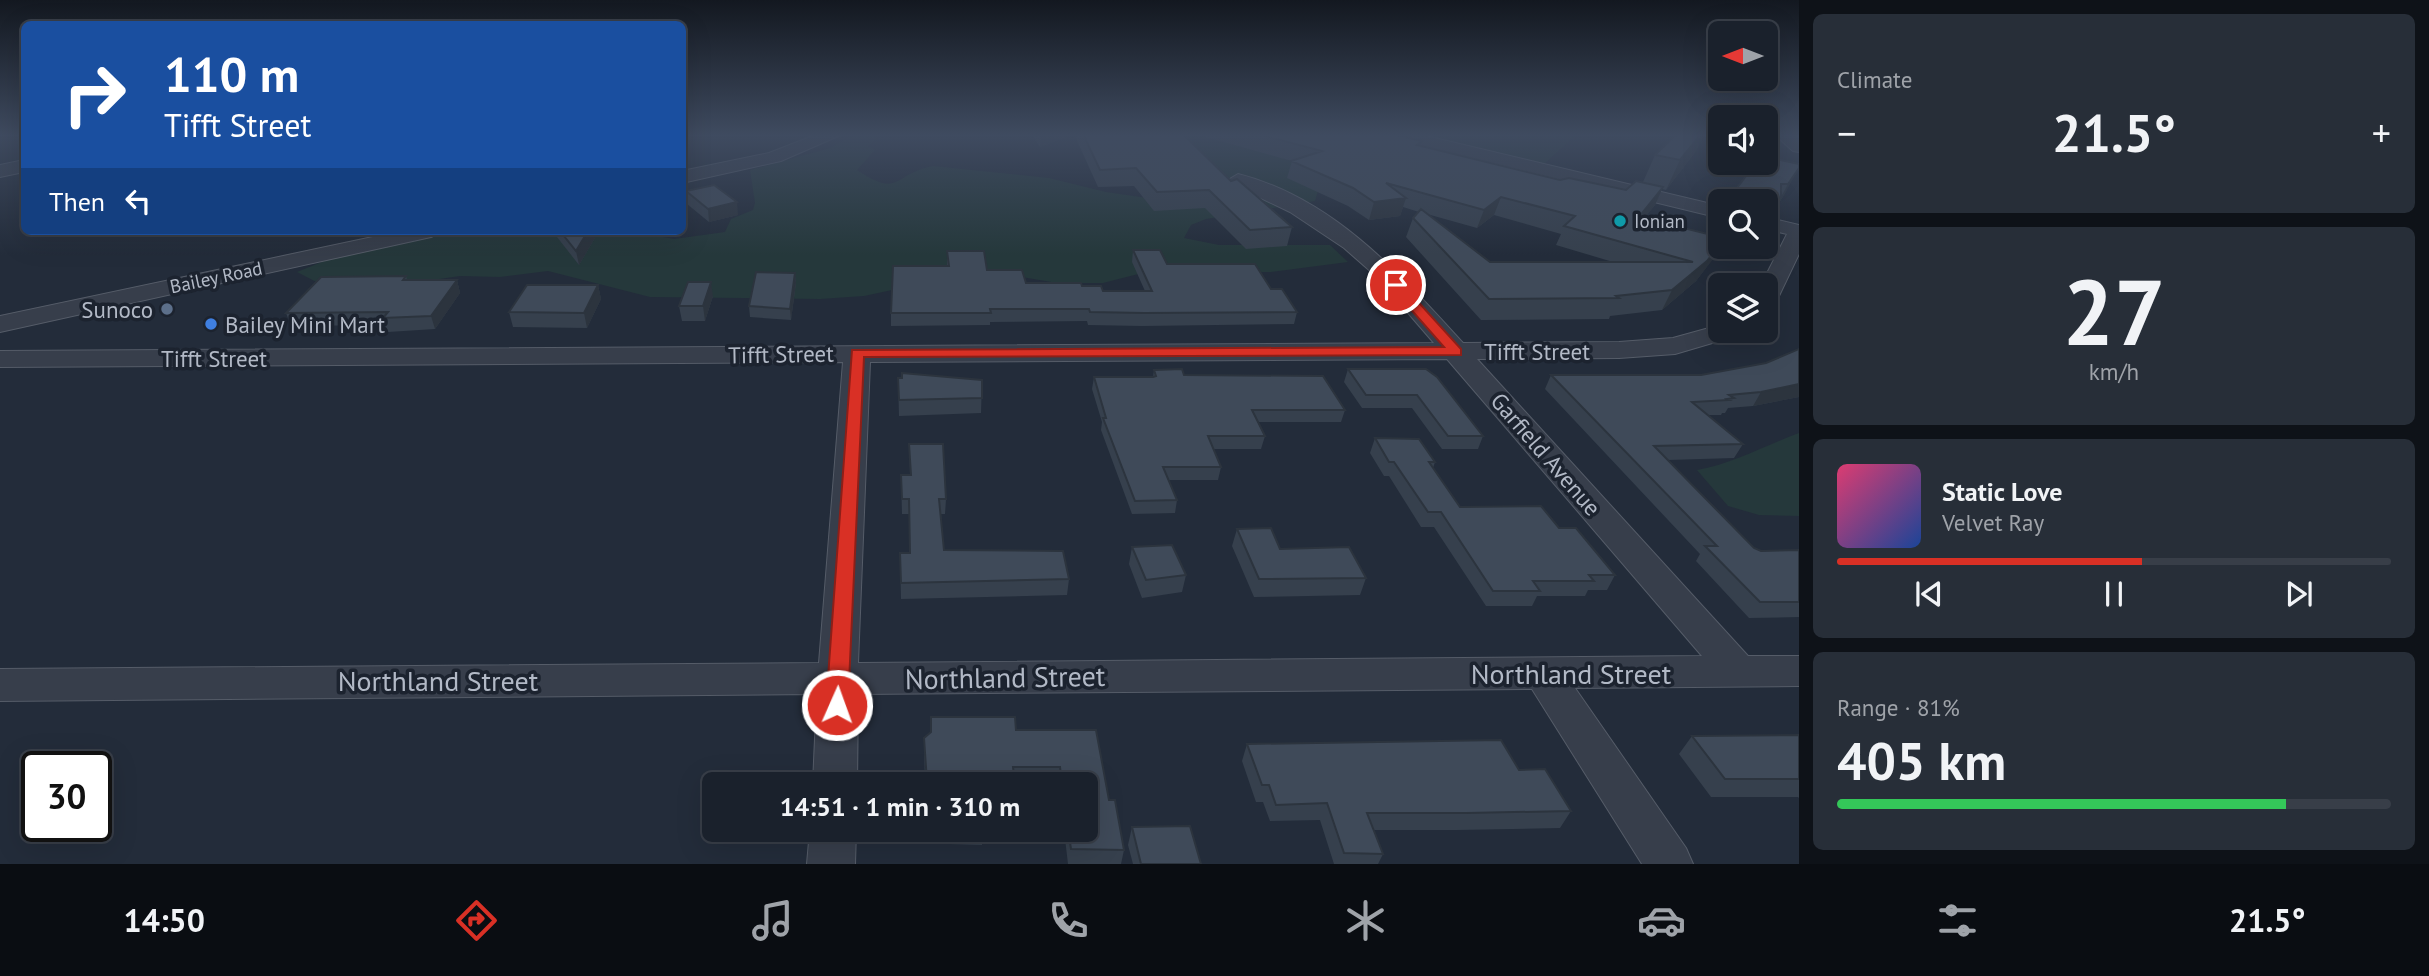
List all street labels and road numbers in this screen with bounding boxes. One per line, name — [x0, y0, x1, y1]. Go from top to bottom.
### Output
street label: Bailey Road — [168, 256, 264, 298]
street label: Tifft Street — [1484, 337, 1590, 366]
street label: Tifft Street — [728, 339, 834, 369]
street label: Tifft Street — [161, 344, 267, 373]
street label: Garfield Avenue — [1485, 386, 1607, 522]
street label: Northland Street — [1471, 655, 1672, 692]
street label: Northland Street — [904, 657, 1106, 697]
street label: Northland Street — [338, 662, 539, 699]

